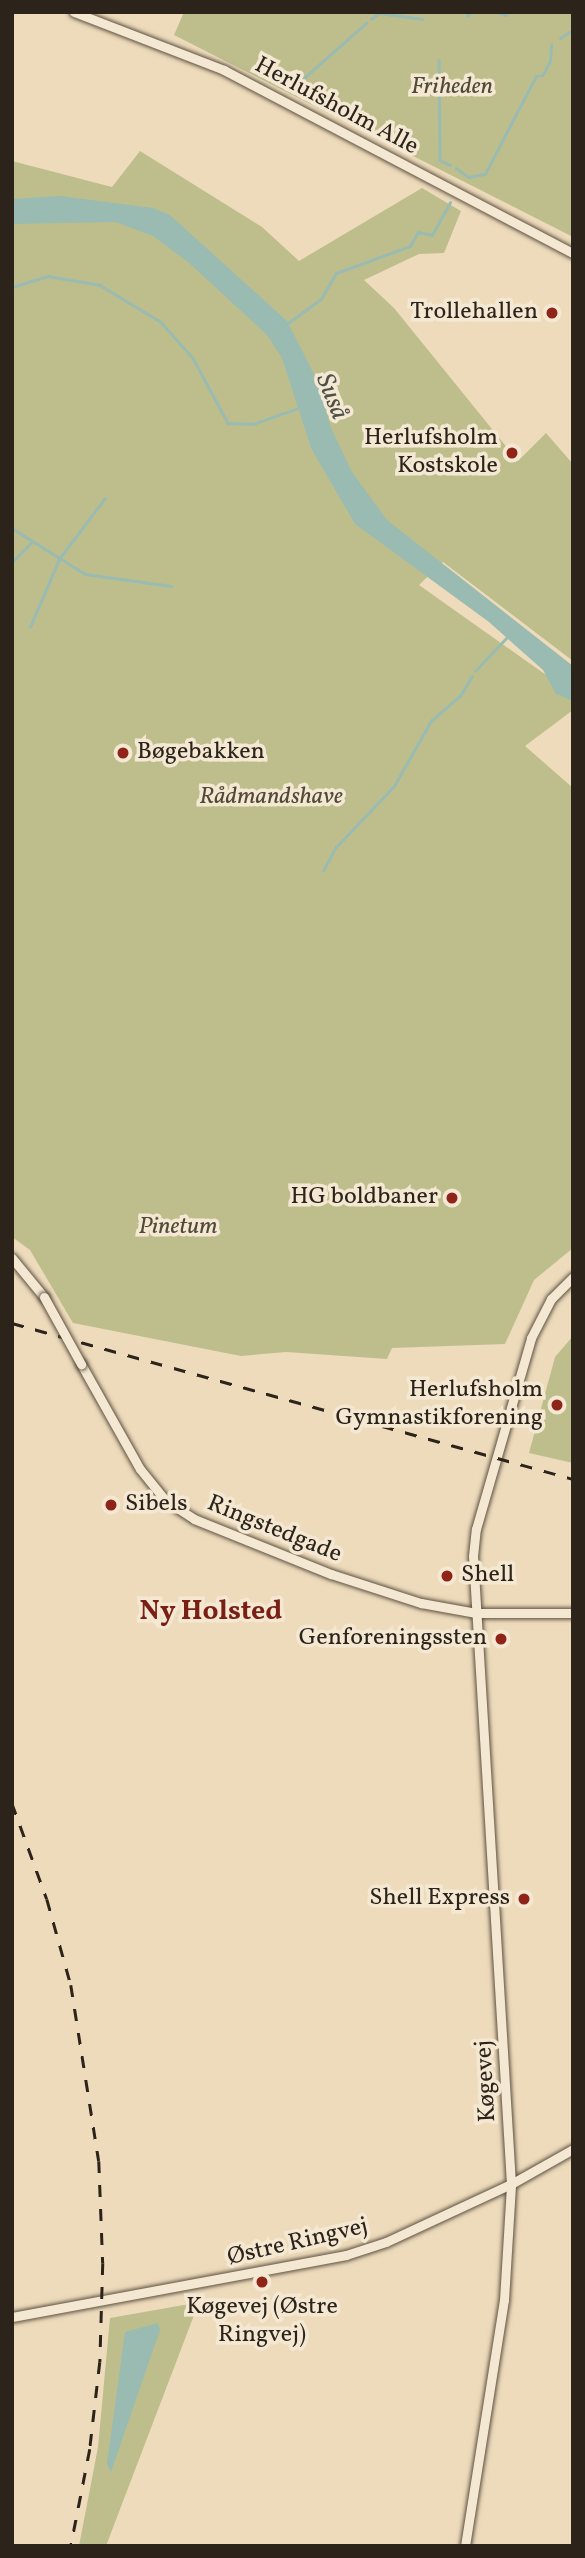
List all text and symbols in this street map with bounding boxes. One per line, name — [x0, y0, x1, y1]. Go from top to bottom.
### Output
street label: Herlufsholm Alle — [249, 52, 423, 162]
park label: Friheden — [411, 74, 493, 102]
place label: Trollehallen — [410, 299, 538, 327]
marker: Trollehallen — [544, 305, 560, 321]
water label: Suså — [308, 369, 354, 425]
place label: Herlufsholm Kostskole — [364, 425, 498, 481]
marker: Herlufsholm Kostskole — [504, 445, 520, 461]
place label: Bøgebakken — [137, 739, 265, 767]
marker: Bøgebakken — [115, 745, 131, 761]
park label: Rådmandshave — [199, 784, 343, 812]
place label: HG boldbaner — [290, 1184, 438, 1212]
marker: HG boldbaner — [444, 1190, 460, 1206]
park label: Pinetum — [138, 1214, 218, 1242]
place label: Herlufsholm Gymnastikforening — [335, 1377, 543, 1433]
marker: Herlufsholm Gymnastikforening — [549, 1397, 565, 1413]
street label: Ringstedgade — [202, 1490, 346, 1570]
place label: Sibels — [125, 1491, 187, 1519]
marker: Sibels — [103, 1497, 119, 1513]
place label: Shell — [461, 1562, 514, 1590]
marker: Shell — [439, 1568, 455, 1584]
district label: Ny Holsted — [139, 1595, 283, 1629]
place label: Genforeningssten — [299, 1625, 487, 1653]
marker: Genforeningssten — [493, 1631, 509, 1647]
place label: Shell Express — [369, 1885, 510, 1913]
marker: Shell Express — [516, 1891, 532, 1907]
street label: Køgevej — [470, 2039, 504, 2123]
street label: Østre Ringvej — [225, 2213, 371, 2273]
marker: Køgevej (Østre Ringvej) — [254, 2274, 270, 2290]
place label: Køgevej (Østre Ringvej) — [186, 2294, 338, 2350]

